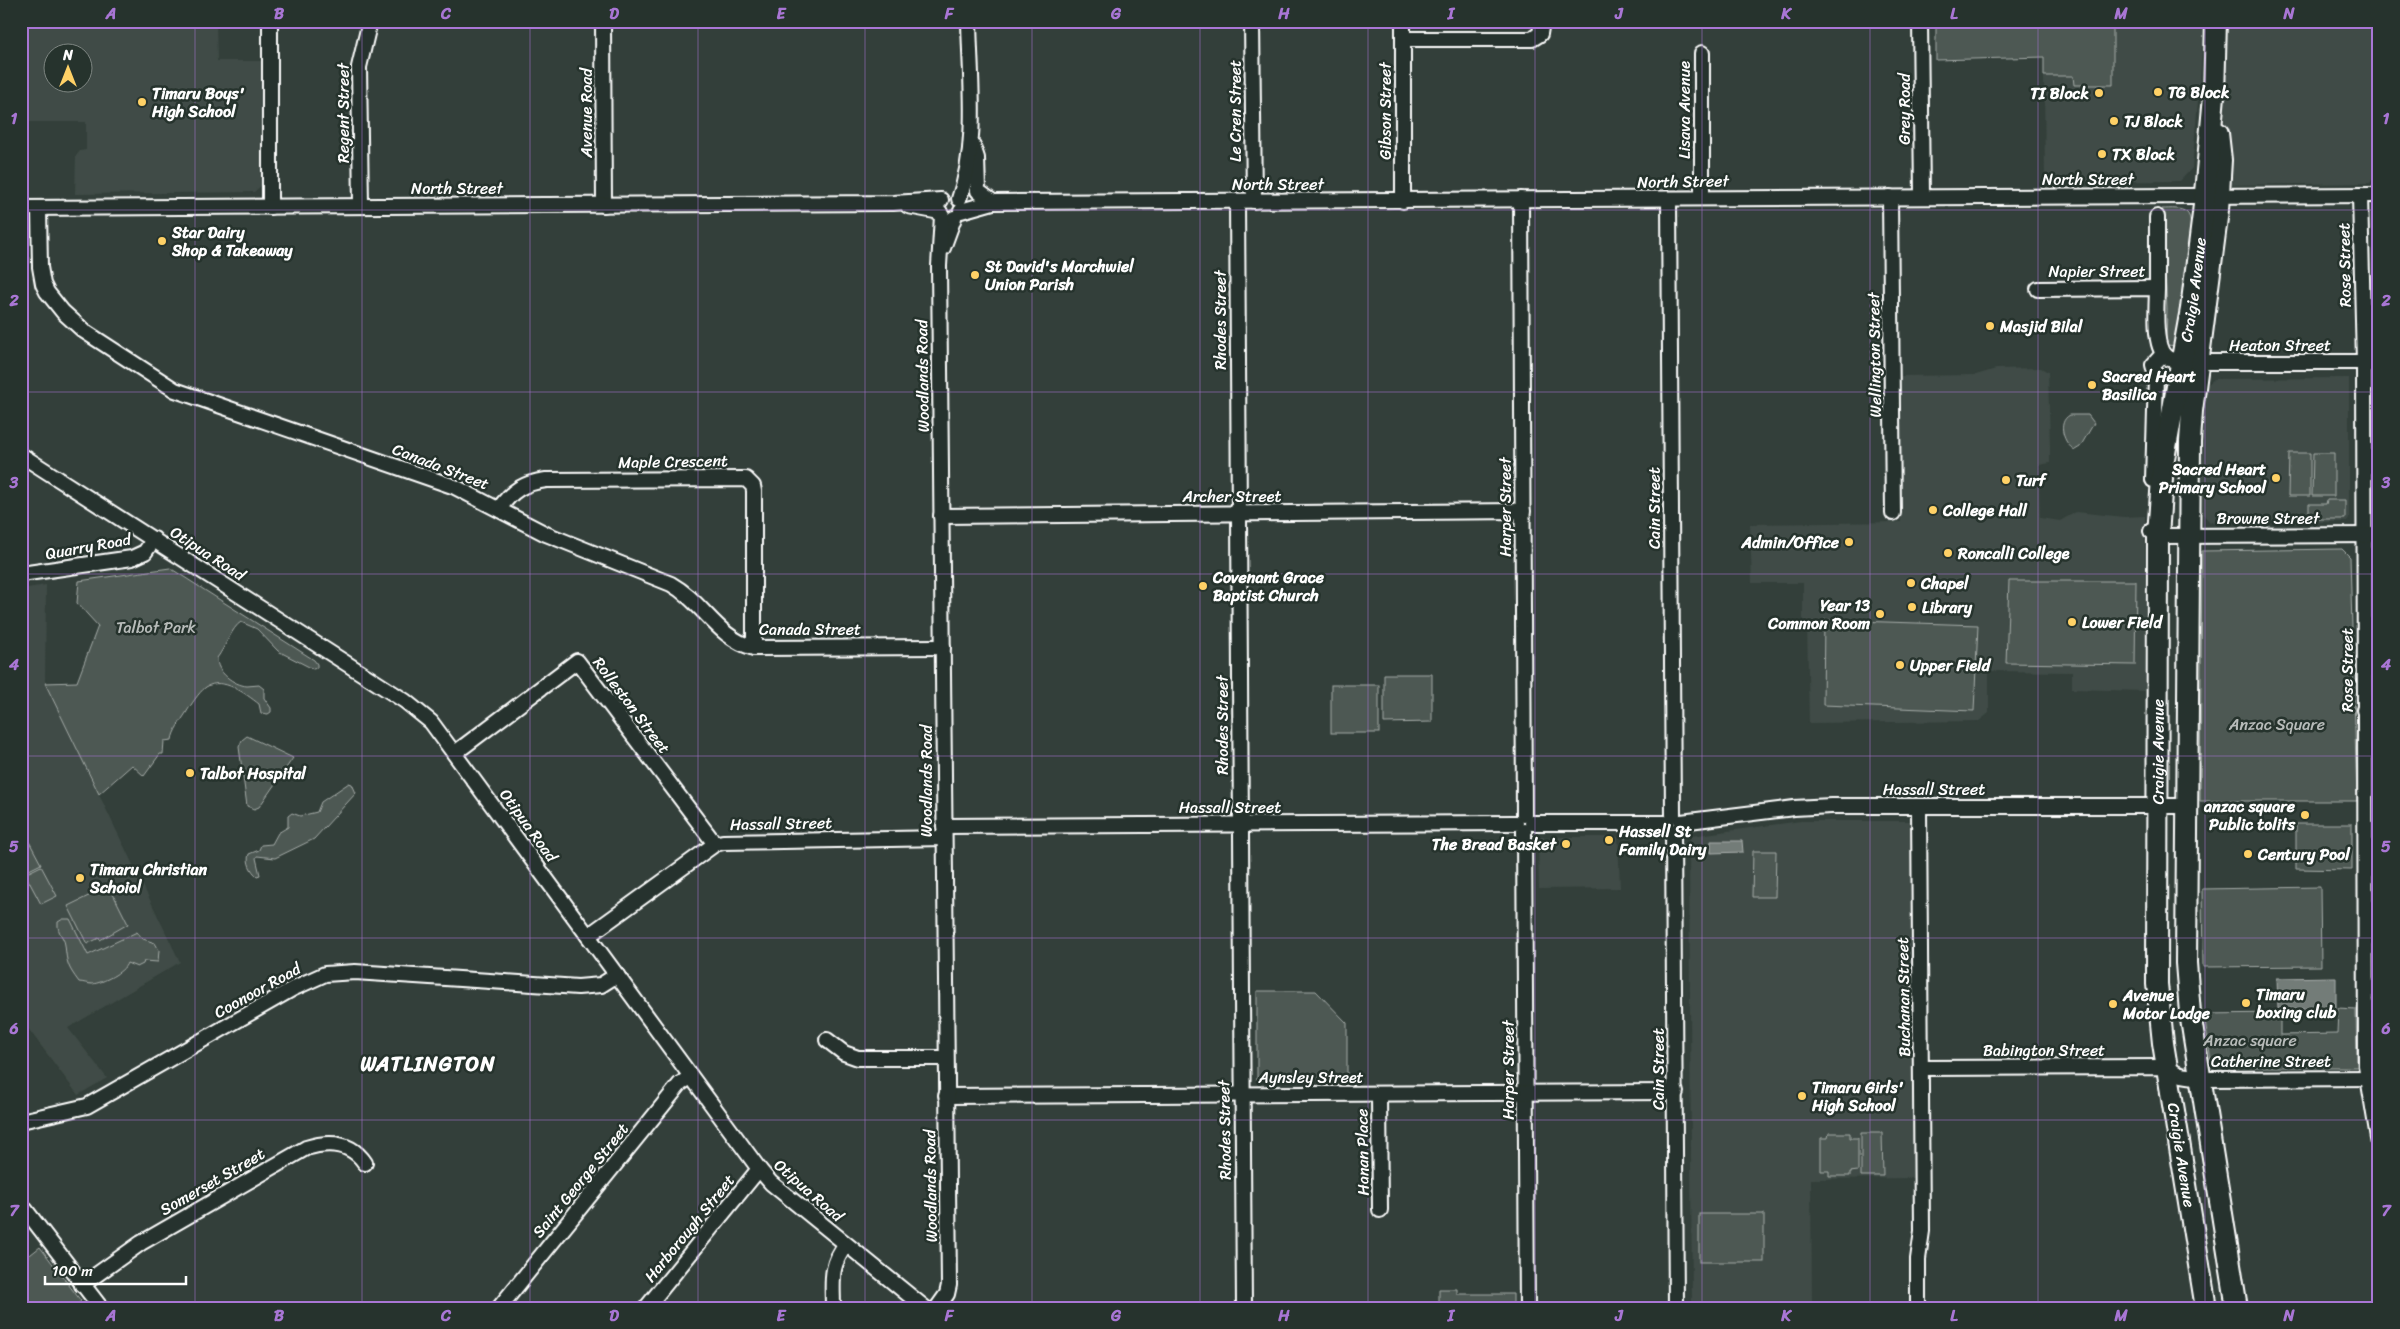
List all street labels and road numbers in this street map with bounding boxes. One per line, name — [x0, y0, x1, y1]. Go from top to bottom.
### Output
street label: Le Cren Street — [1221, 60, 1250, 162]
street label: Lisava Avenue — [1670, 61, 1699, 159]
street label: Regent Street — [329, 62, 358, 163]
street label: Gibson Street — [1371, 62, 1400, 160]
street label: Avenue Road — [572, 67, 601, 159]
street label: Grey Road — [1890, 72, 1919, 145]
street label: North Street — [2042, 165, 2134, 194]
street label: North Street — [1637, 166, 1730, 197]
street label: North Street — [1232, 170, 1324, 199]
street label: North Street — [411, 174, 503, 203]
street label: Rose Street — [2329, 223, 2360, 307]
street label: Craigie Avenue — [2171, 235, 2215, 344]
street label: Napier Street — [2049, 257, 2145, 286]
street label: Rhodes Street — [1206, 270, 1235, 370]
street label: Wellington Street — [1859, 292, 1890, 418]
street label: Woodlands Road — [907, 318, 938, 433]
street label: Heaton Street — [2229, 331, 2331, 360]
street label: Canada Street — [388, 435, 494, 498]
street label: Maple Crescent — [618, 446, 728, 477]
street label: Harper Street — [1491, 457, 1520, 557]
street label: Cain Street — [1640, 467, 1669, 549]
street label: Archer Street — [1182, 482, 1281, 511]
street label: Browne Street — [2217, 504, 2320, 533]
street label: Otipua Road — [164, 518, 253, 590]
street label: Quarry Road — [43, 524, 135, 568]
street label: Canada Street — [759, 615, 861, 644]
street label: Rose Street — [2333, 628, 2362, 712]
street label: Rolleston Street — [585, 650, 678, 760]
street label: Rhodes Street — [1208, 675, 1237, 775]
street label: Craigie Avenue — [2143, 699, 2173, 805]
street label: Woodlands Road — [912, 723, 941, 837]
street label: Hassall Street — [1883, 775, 1985, 804]
street label: Otipua Road — [492, 782, 566, 870]
street label: Hassall Street — [1179, 793, 1281, 822]
street label: Hassall Street — [730, 808, 832, 839]
street label: Buchanan Street — [1888, 937, 1919, 1057]
street label: Coonoor Road — [208, 954, 308, 1026]
street label: Harper Street — [1494, 1020, 1523, 1120]
street label: Cain Street — [1644, 1028, 1673, 1110]
street label: Babington Street — [1983, 1036, 2105, 1065]
street label: Catherine Street — [2211, 1047, 2331, 1076]
street label: Aynsley Street — [1257, 1063, 1364, 1092]
street label: Rhodes Street — [1209, 1079, 1240, 1180]
street label: Craigie Avenue — [2159, 1101, 2204, 1209]
street label: Hanan Place — [1347, 1108, 1378, 1196]
street label: Saint George Street — [525, 1116, 636, 1244]
street label: Woodlands Road — [915, 1128, 946, 1243]
street label: Somerset Street — [154, 1139, 270, 1223]
street label: Otipua Road — [767, 1151, 852, 1230]
street label: Harborough Street — [636, 1168, 742, 1289]

